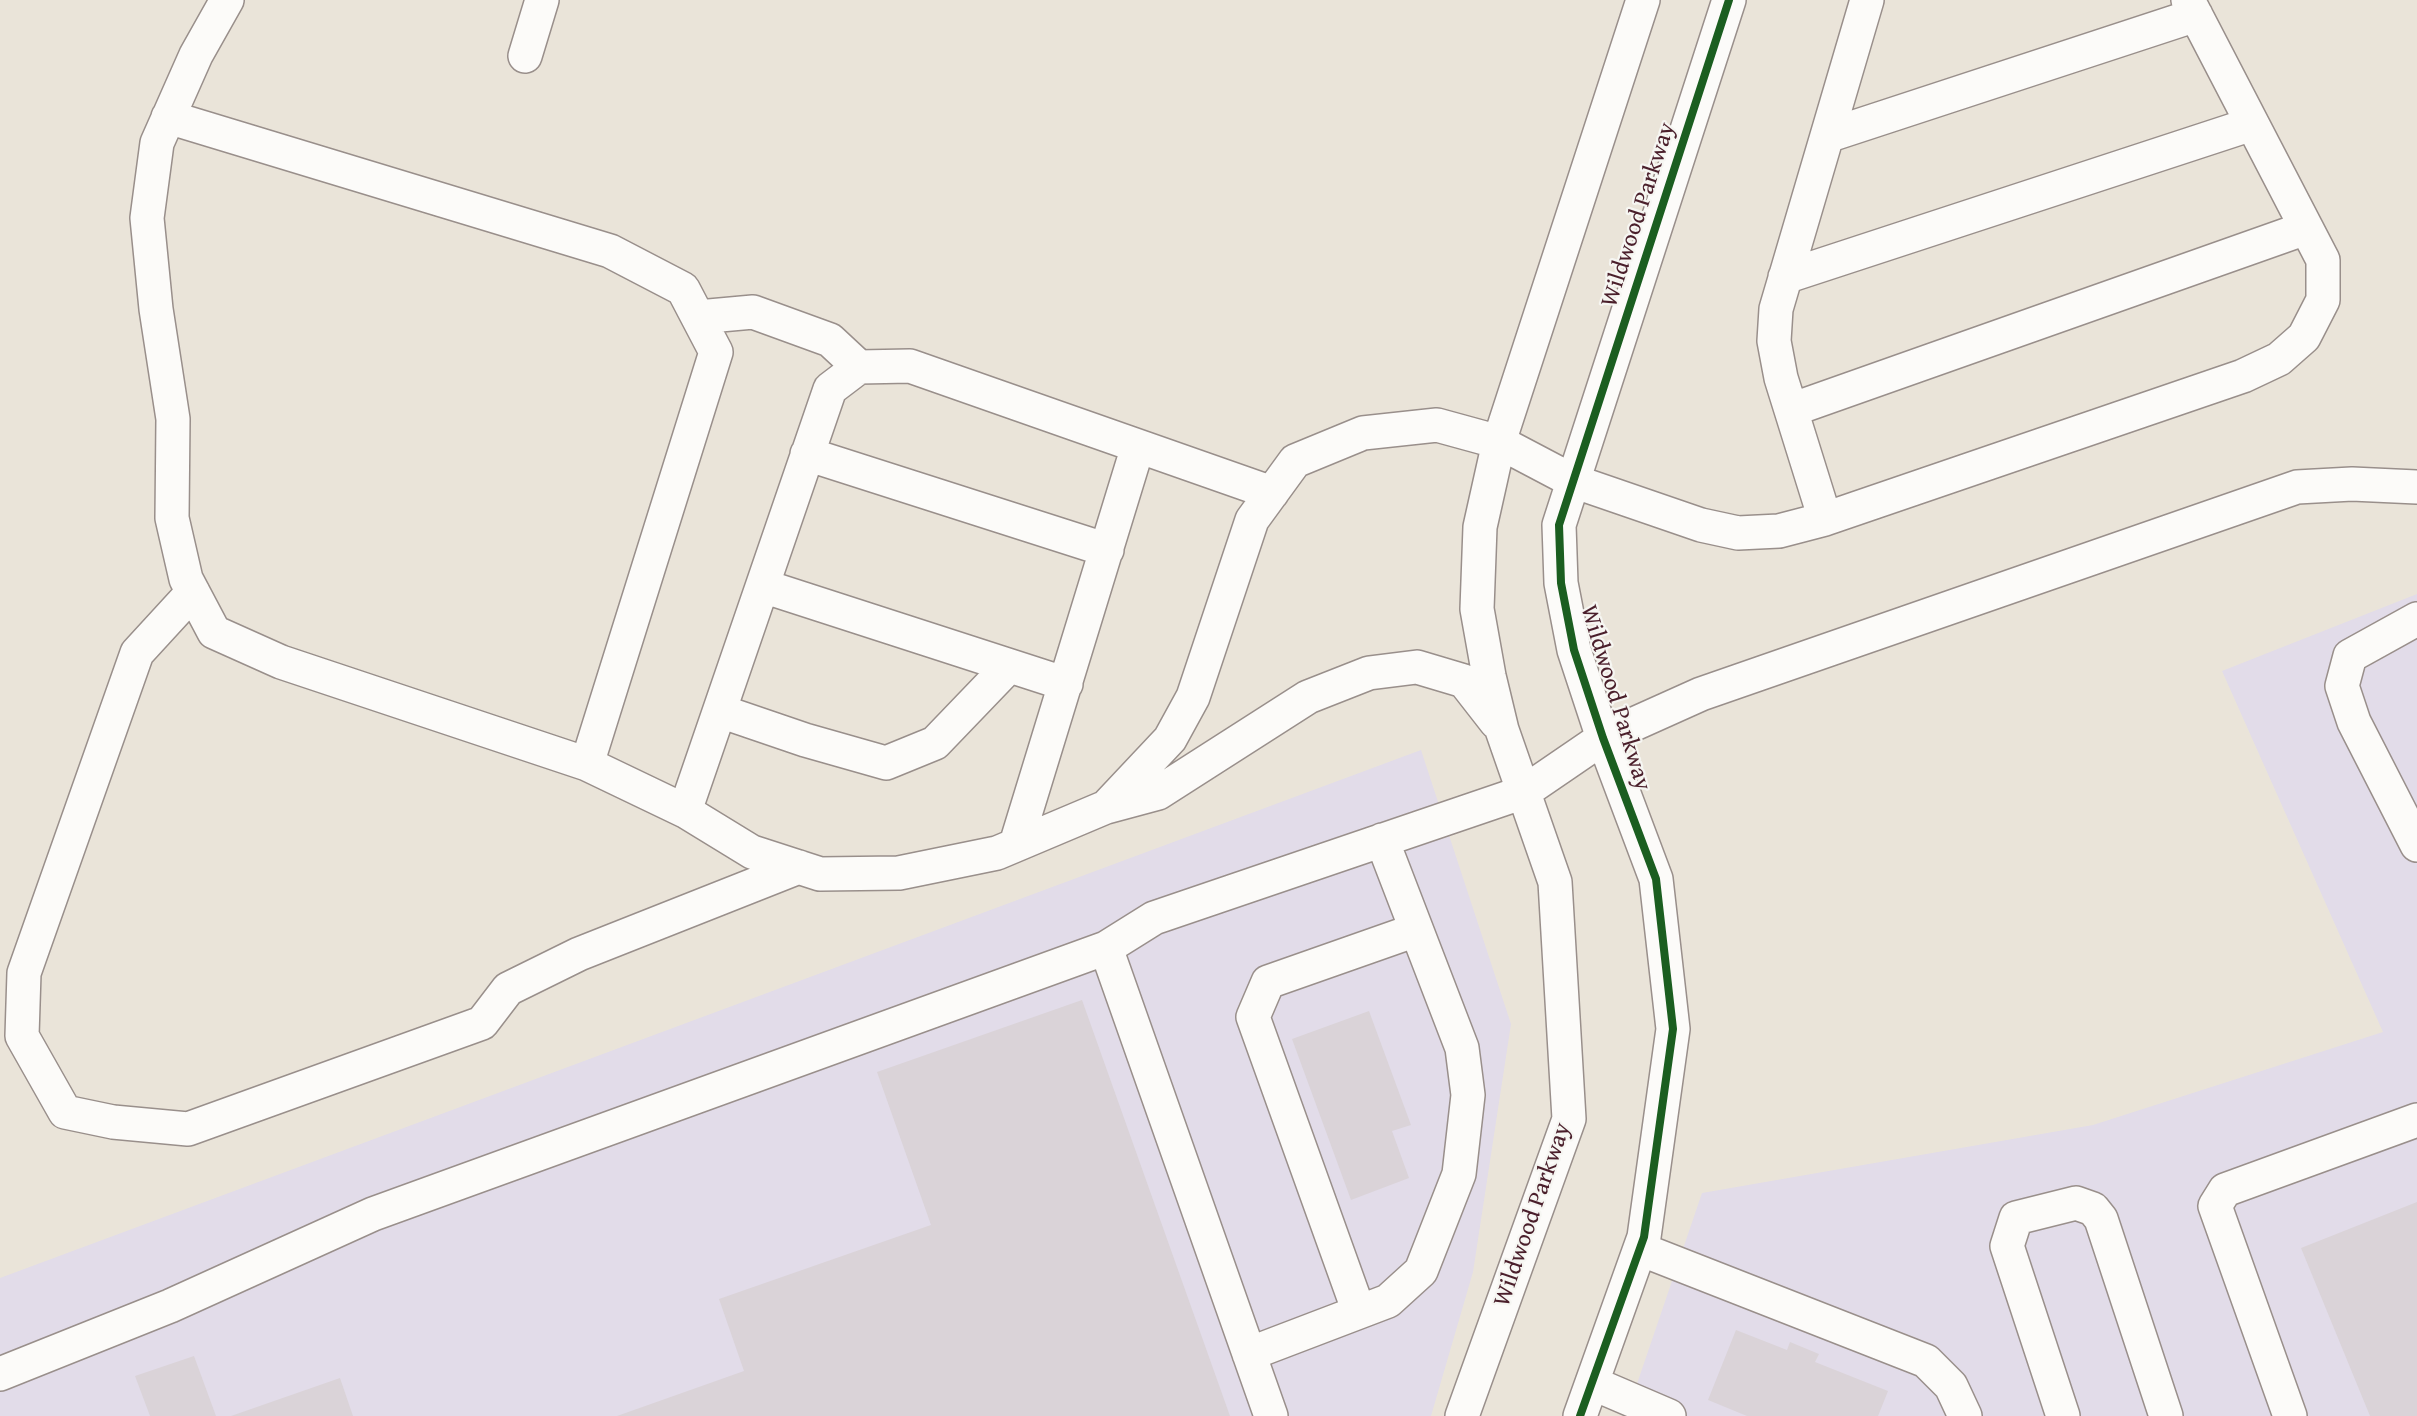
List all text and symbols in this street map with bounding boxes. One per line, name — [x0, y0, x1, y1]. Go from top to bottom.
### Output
street label: Wildwood Parkway — [1596, 119, 1682, 311]
street label: Wildwood Parkway — [1573, 602, 1657, 794]
street label: Wildwood Parkway — [1488, 1119, 1578, 1311]

